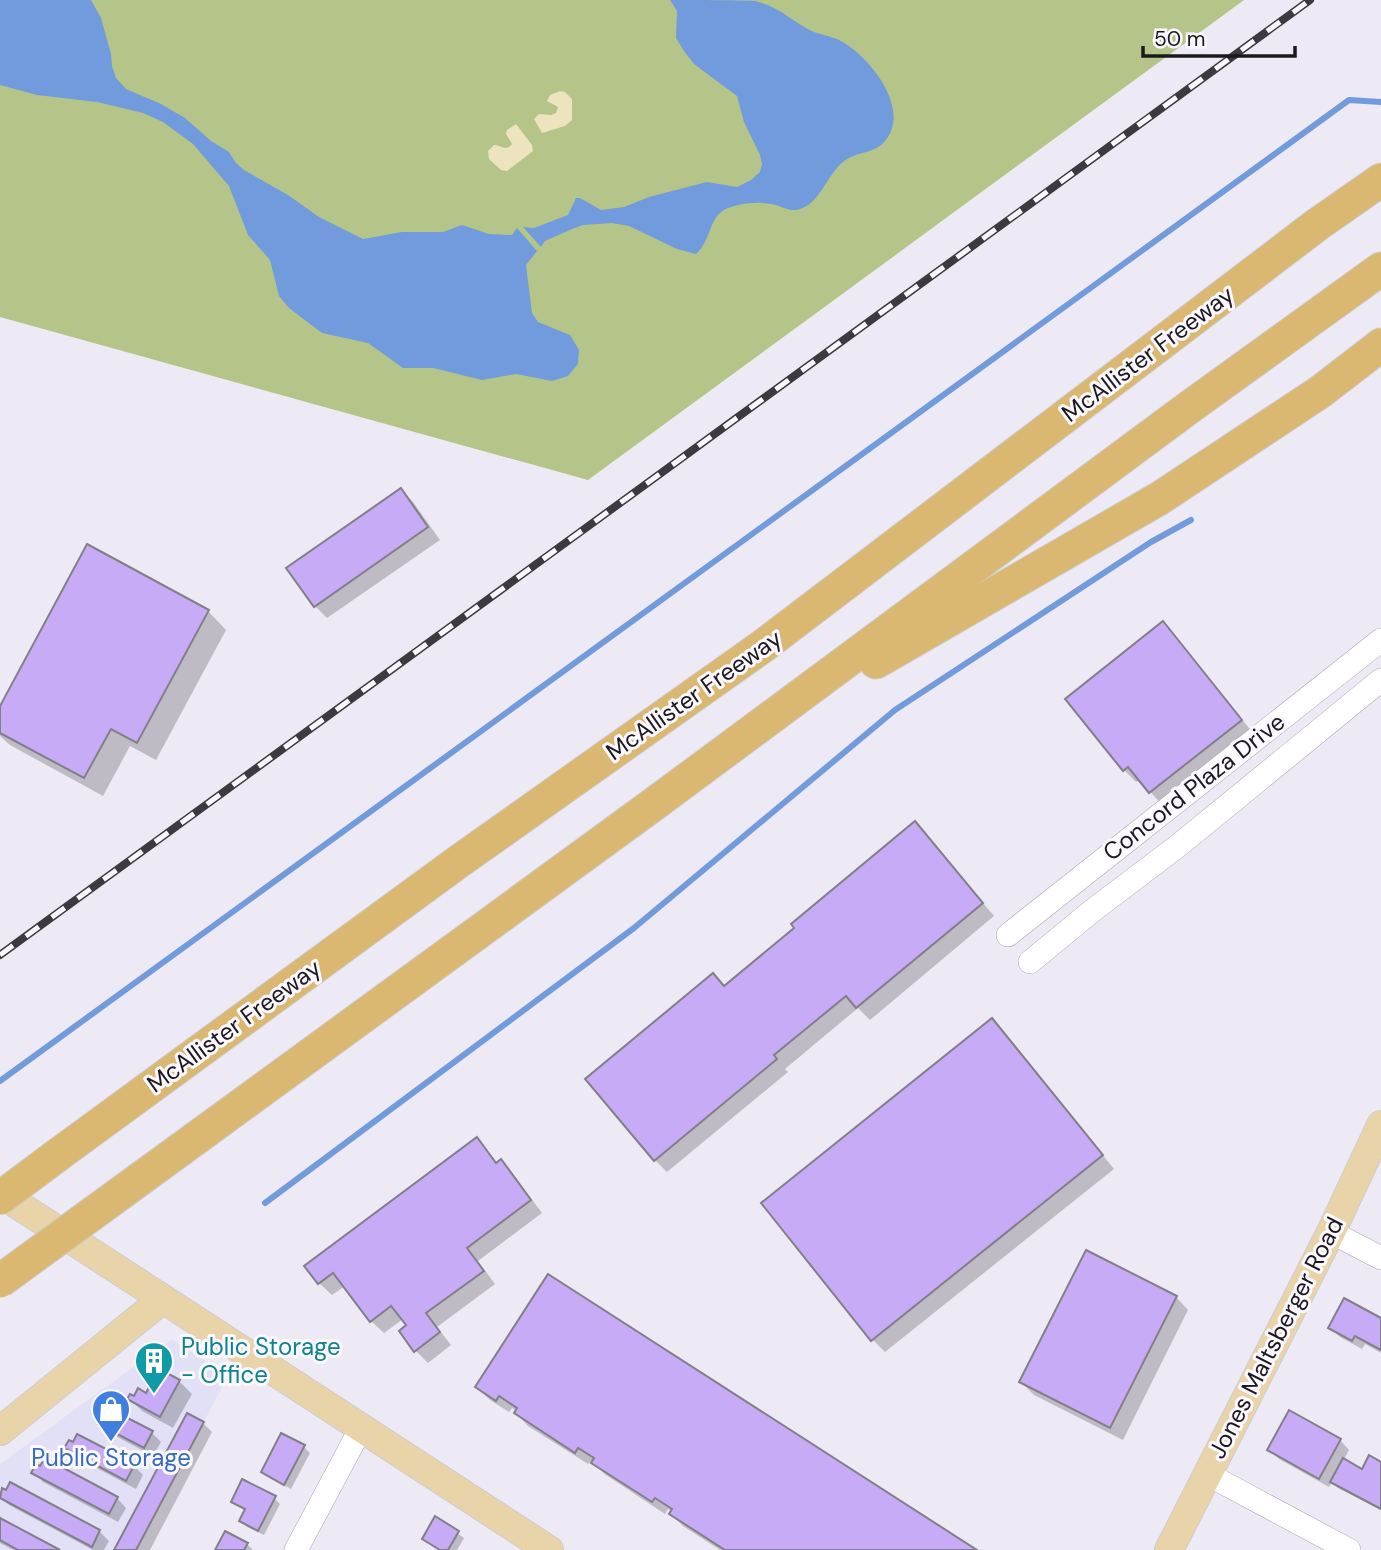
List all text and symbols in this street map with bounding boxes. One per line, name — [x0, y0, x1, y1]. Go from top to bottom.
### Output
scale bar — [1143, 14, 1295, 58]
text: 50 m — [1154, 25, 1205, 53]
street label: McAllister Freeway — [1055, 279, 1240, 429]
street label: McAllister Freeway — [600, 622, 788, 767]
street label: Concord Plaza Drive — [1096, 706, 1291, 867]
street label: McAllister Freeway — [141, 952, 327, 1099]
street label: Jones Maltsberger Road — [1201, 1212, 1350, 1464]
place label: Public Storage - Office — [181, 1331, 341, 1390]
building icon: Public Storage - Office — [133, 1340, 175, 1395]
shop icon: Public Storage — [90, 1388, 132, 1443]
place label: Public Storage — [31, 1442, 191, 1473]

